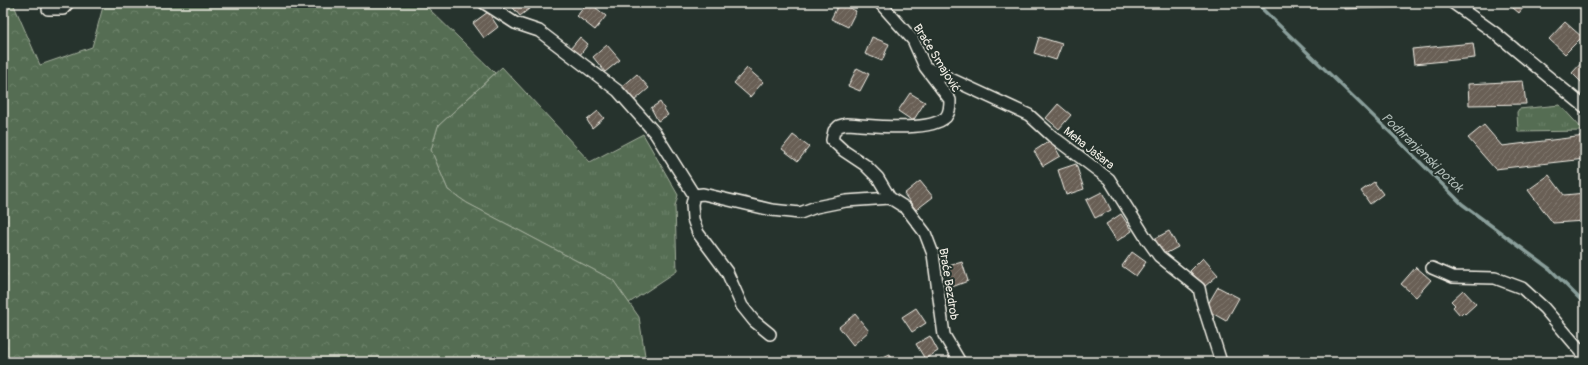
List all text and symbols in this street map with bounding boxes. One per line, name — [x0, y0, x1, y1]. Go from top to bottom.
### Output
street label: Braće Smajović — [910, 21, 963, 95]
water label: Podhranjenski potok — [1378, 110, 1468, 197]
street label: Meha Jašara — [1060, 124, 1117, 173]
street label: Braće Bezdrob — [935, 247, 962, 321]

